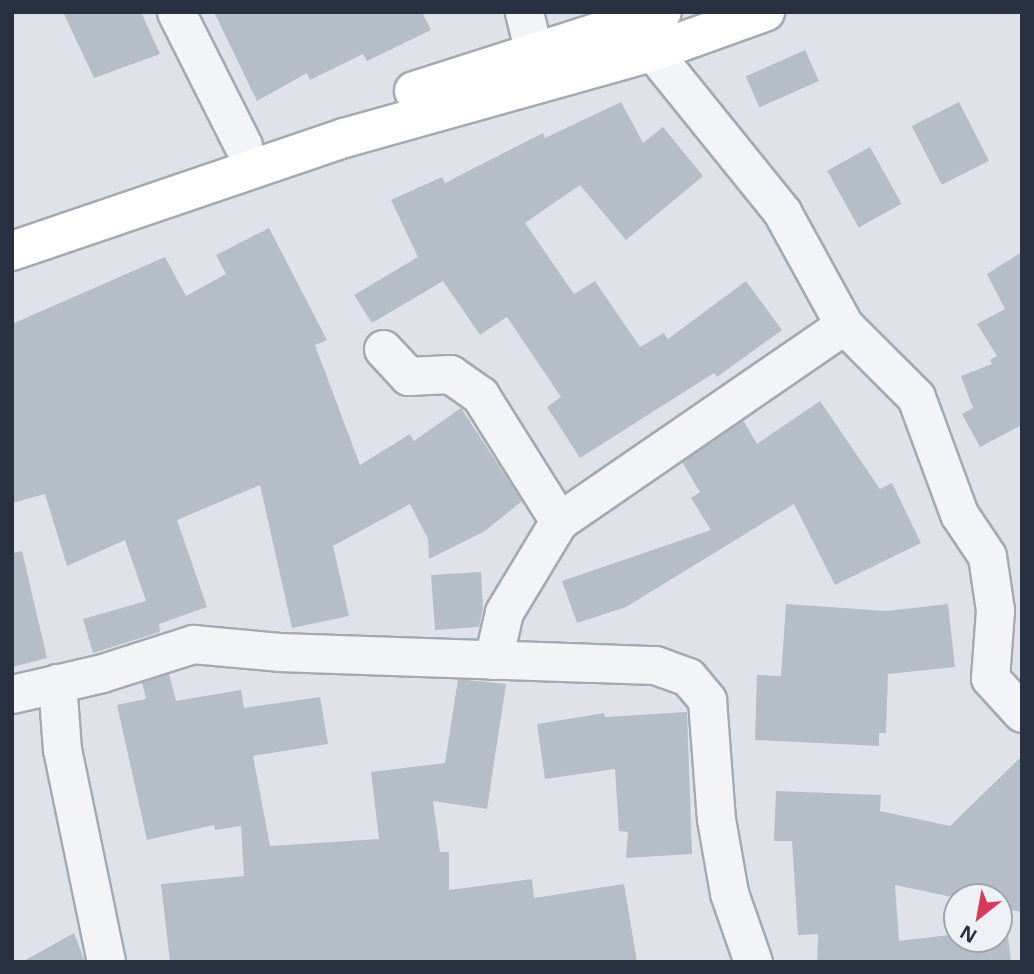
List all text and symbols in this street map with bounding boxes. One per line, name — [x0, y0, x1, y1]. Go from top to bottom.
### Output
north arrow — [943, 883, 1013, 953]
text: N — [955, 919, 982, 949]

